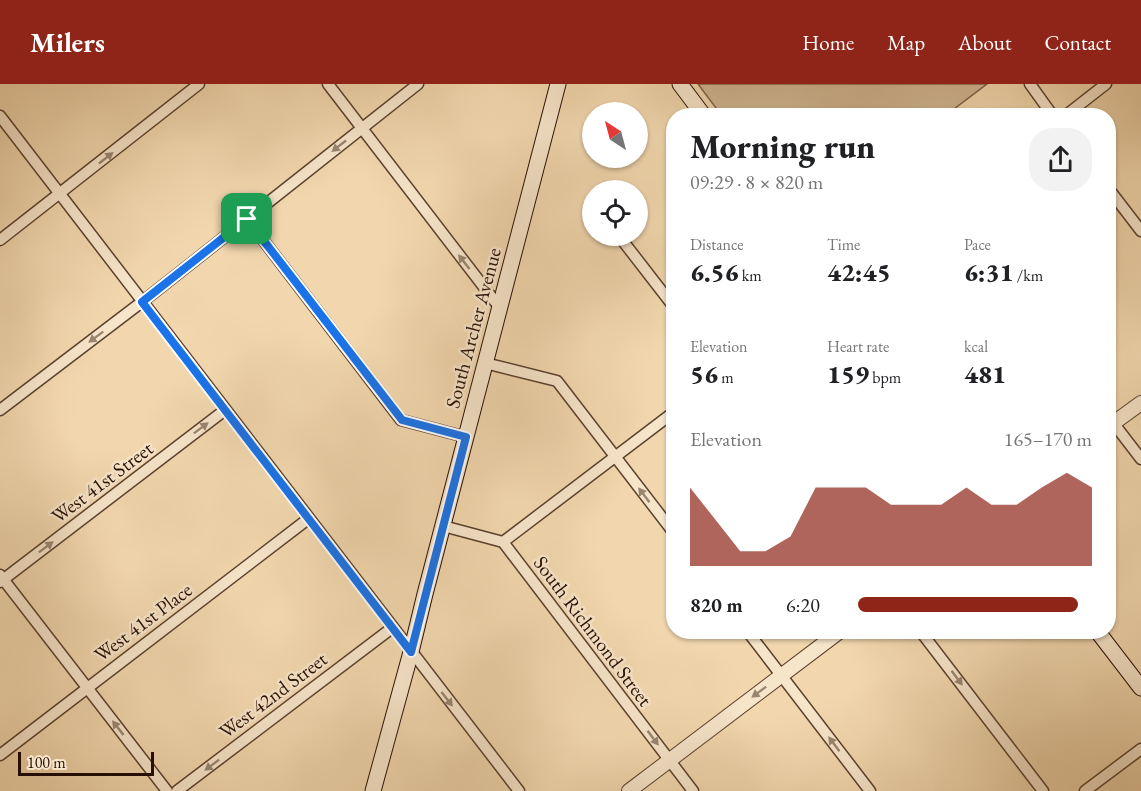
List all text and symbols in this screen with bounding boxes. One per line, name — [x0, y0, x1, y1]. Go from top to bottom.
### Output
text: Milers — [30, 24, 105, 60]
text: Home — [802, 29, 854, 56]
text: Map — [887, 29, 925, 56]
text: About — [958, 29, 1011, 56]
text: Contact — [1044, 29, 1111, 56]
north arrow — [582, 102, 648, 168]
map controls — [582, 102, 648, 246]
text: Morning run — [690, 125, 875, 168]
button: share — [1029, 128, 1092, 191]
one-way arrow — [332, 140, 347, 152]
one-way arrow — [98, 152, 113, 164]
text: 09:29 · 8 × 820 m — [690, 169, 823, 195]
button: locate — [582, 180, 648, 246]
pin — [221, 193, 272, 244]
icon: arrive — [230, 202, 263, 235]
text: Distance — [690, 234, 743, 255]
text: Time — [827, 234, 860, 255]
text: Pace — [964, 234, 991, 255]
street label: South Archer Avenue — [439, 245, 507, 411]
one-way arrow — [458, 254, 470, 270]
text: 6.56 — [690, 255, 739, 289]
text: 42:45 — [827, 255, 891, 289]
text: 6:31 — [964, 255, 1014, 289]
text: km — [739, 265, 762, 286]
text: /km — [1014, 265, 1043, 286]
one-way arrow — [88, 331, 104, 343]
text: Elevation — [690, 336, 748, 357]
text: Heart rate — [827, 336, 889, 357]
text: kcal — [964, 336, 988, 357]
text: 56 — [690, 357, 718, 391]
text: 159 — [827, 357, 869, 391]
text: 481 — [964, 357, 1006, 391]
text: m — [718, 367, 734, 388]
text: bpm — [869, 367, 901, 388]
one-way arrow — [193, 422, 209, 434]
text: Elevation — [690, 426, 762, 452]
text: 165–170 m — [1004, 426, 1092, 452]
street label: West 41st Street — [46, 435, 159, 529]
one-way arrow — [639, 487, 651, 502]
one-way arrow — [39, 541, 54, 553]
street label: South Richmond Street — [528, 551, 659, 712]
street label: West 41st Place — [89, 577, 197, 667]
text: 820 m — [690, 592, 743, 618]
text: 6:20 — [786, 592, 820, 618]
street label: West 42nd Street — [214, 645, 333, 744]
one-way arrow — [951, 670, 963, 686]
one-way arrow — [751, 686, 767, 699]
one-way arrow — [440, 691, 452, 706]
one-way arrow — [112, 720, 124, 736]
one-way arrow — [647, 730, 659, 746]
one-way arrow — [829, 737, 841, 752]
scale bar — [18, 749, 154, 776]
text: 100 m — [27, 752, 66, 773]
one-way arrow — [204, 758, 219, 770]

